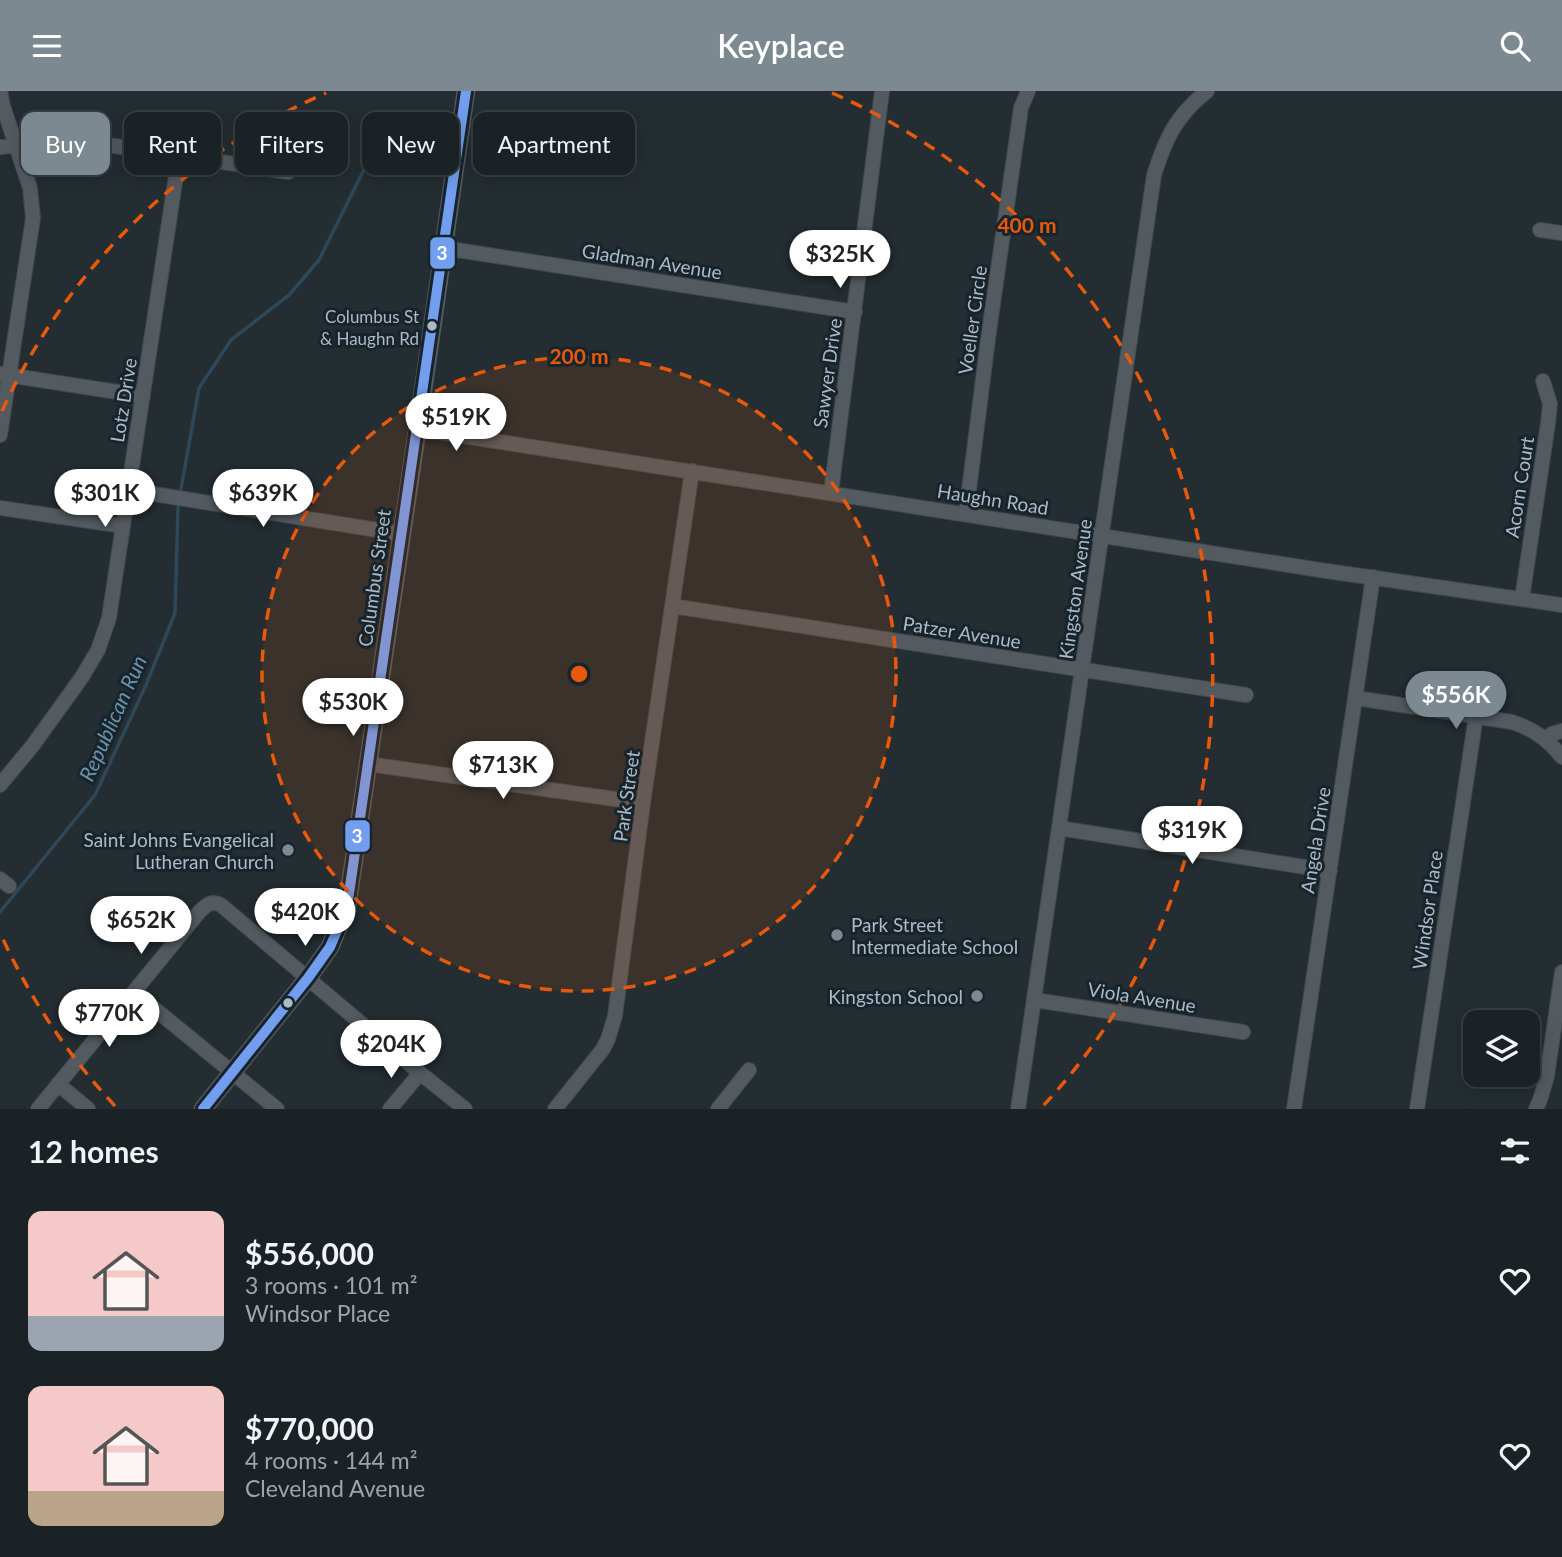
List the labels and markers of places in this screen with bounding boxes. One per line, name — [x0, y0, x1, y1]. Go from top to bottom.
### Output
pin: $325K — [791, 231, 889, 290]
place label: Columbus St & Haughn Rd — [320, 306, 419, 349]
marker: Columbus St & Haughn Rd — [425, 319, 439, 333]
pin: $519K — [407, 393, 505, 453]
pin: $301K — [56, 469, 154, 529]
pin: $639K — [214, 469, 312, 529]
centre of rings — [567, 662, 591, 686]
pin: $556K — [1407, 671, 1505, 731]
pin: $530K — [304, 679, 402, 738]
pin: $713K — [454, 741, 552, 801]
pin: $319K — [1143, 807, 1241, 866]
place label: Saint Johns Evangelical Lutheran Church — [83, 828, 274, 873]
marker: Saint Johns Evangelical Lutheran Church — [280, 842, 296, 858]
pin: $420K — [256, 889, 354, 948]
pin: $652K — [92, 897, 190, 956]
place label: Park Street Intermediate School — [851, 913, 1018, 958]
marker: Park Street Intermediate School — [829, 927, 845, 943]
place label: Kingston School — [828, 985, 963, 1008]
marker: Kingston School — [969, 988, 985, 1004]
pin: $770K — [60, 989, 158, 1049]
unlabelled marker — [281, 996, 295, 1010]
pin: $204K — [342, 1021, 440, 1080]

